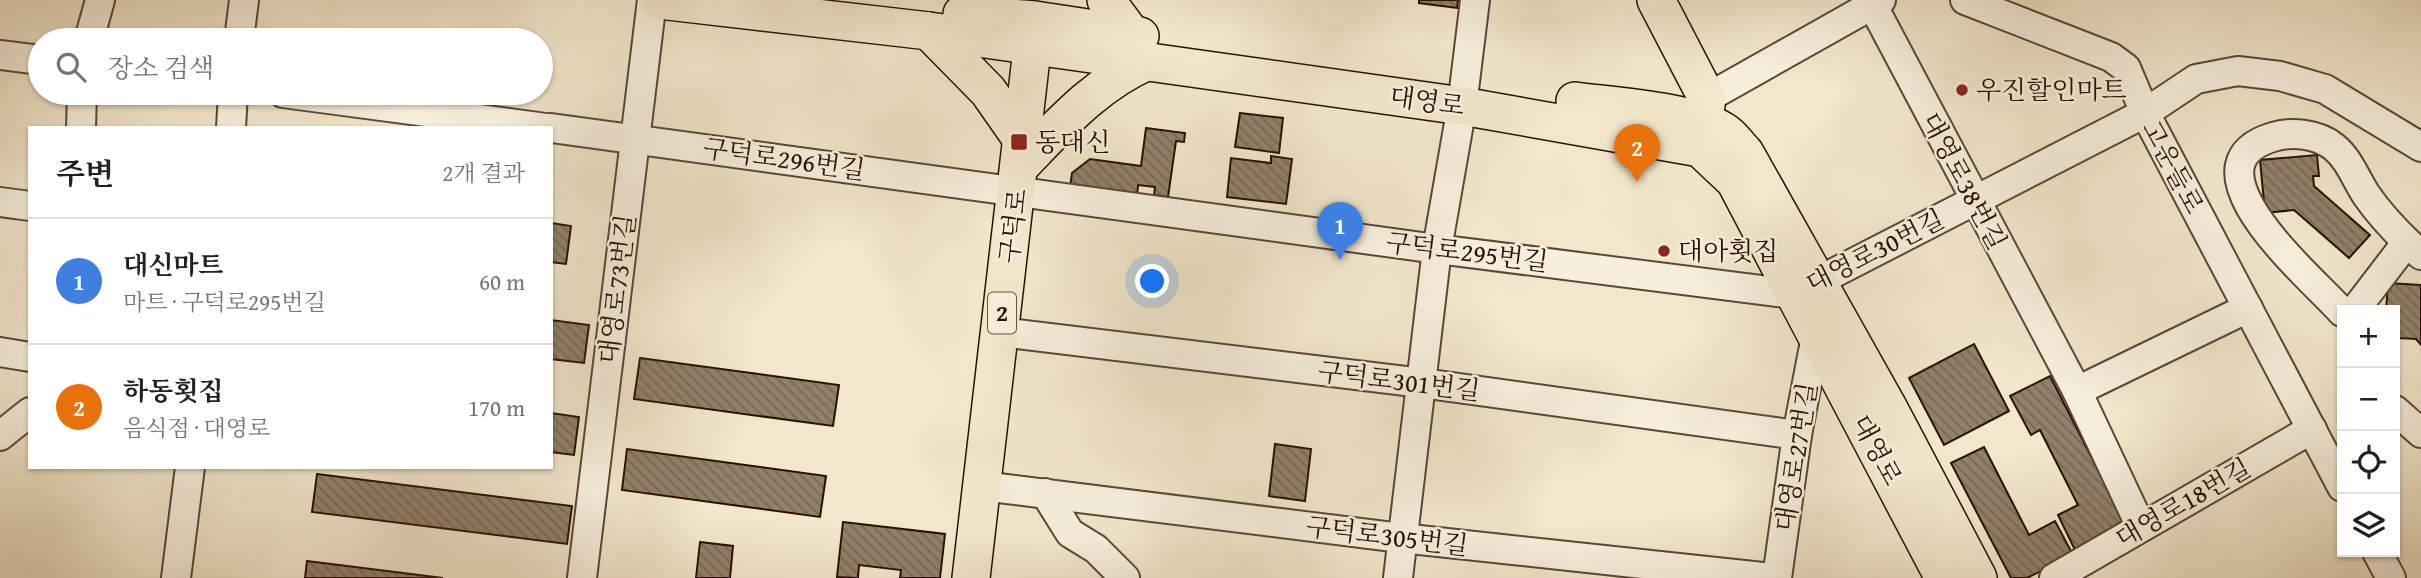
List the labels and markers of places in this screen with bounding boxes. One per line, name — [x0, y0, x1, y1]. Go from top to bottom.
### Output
place label: 우진할인마트 — [1976, 70, 2127, 109]
marker: 우진할인마트 — [1954, 82, 1970, 98]
place label: 동대신 — [1035, 122, 1110, 161]
pin: 2 — [1614, 124, 1660, 182]
marker: 동대신 — [1009, 132, 1029, 152]
pin: 1 — [1317, 202, 1363, 260]
place label: 대아횟집 — [1678, 231, 1778, 270]
marker: 대아횟집 — [1656, 243, 1672, 259]

